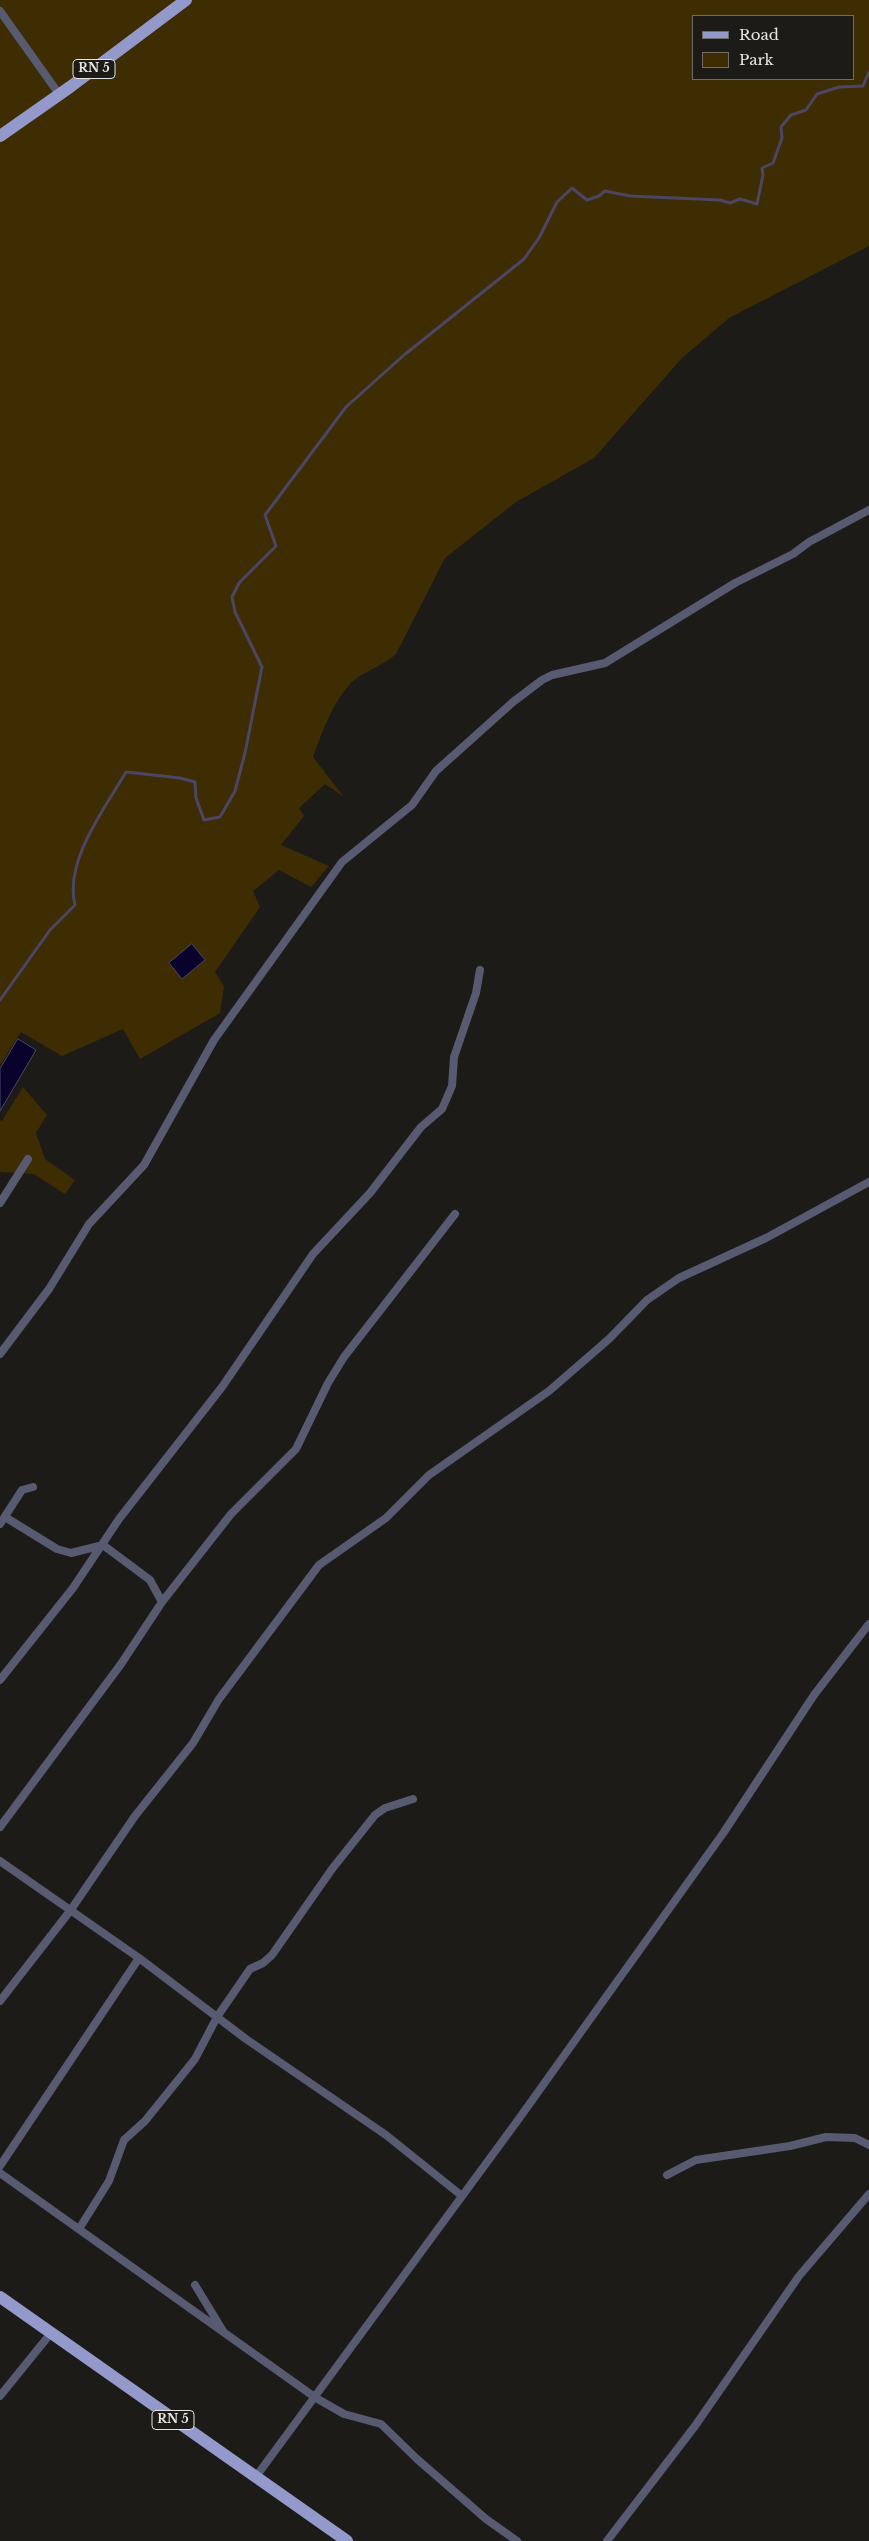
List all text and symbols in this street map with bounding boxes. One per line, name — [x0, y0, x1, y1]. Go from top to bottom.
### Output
legend — [692, 15, 854, 80]
text: Road — [739, 25, 779, 44]
text: Park — [739, 50, 774, 69]
road number: RN 5 — [73, 60, 115, 78]
road number: RN 5 — [152, 2410, 194, 2430]

